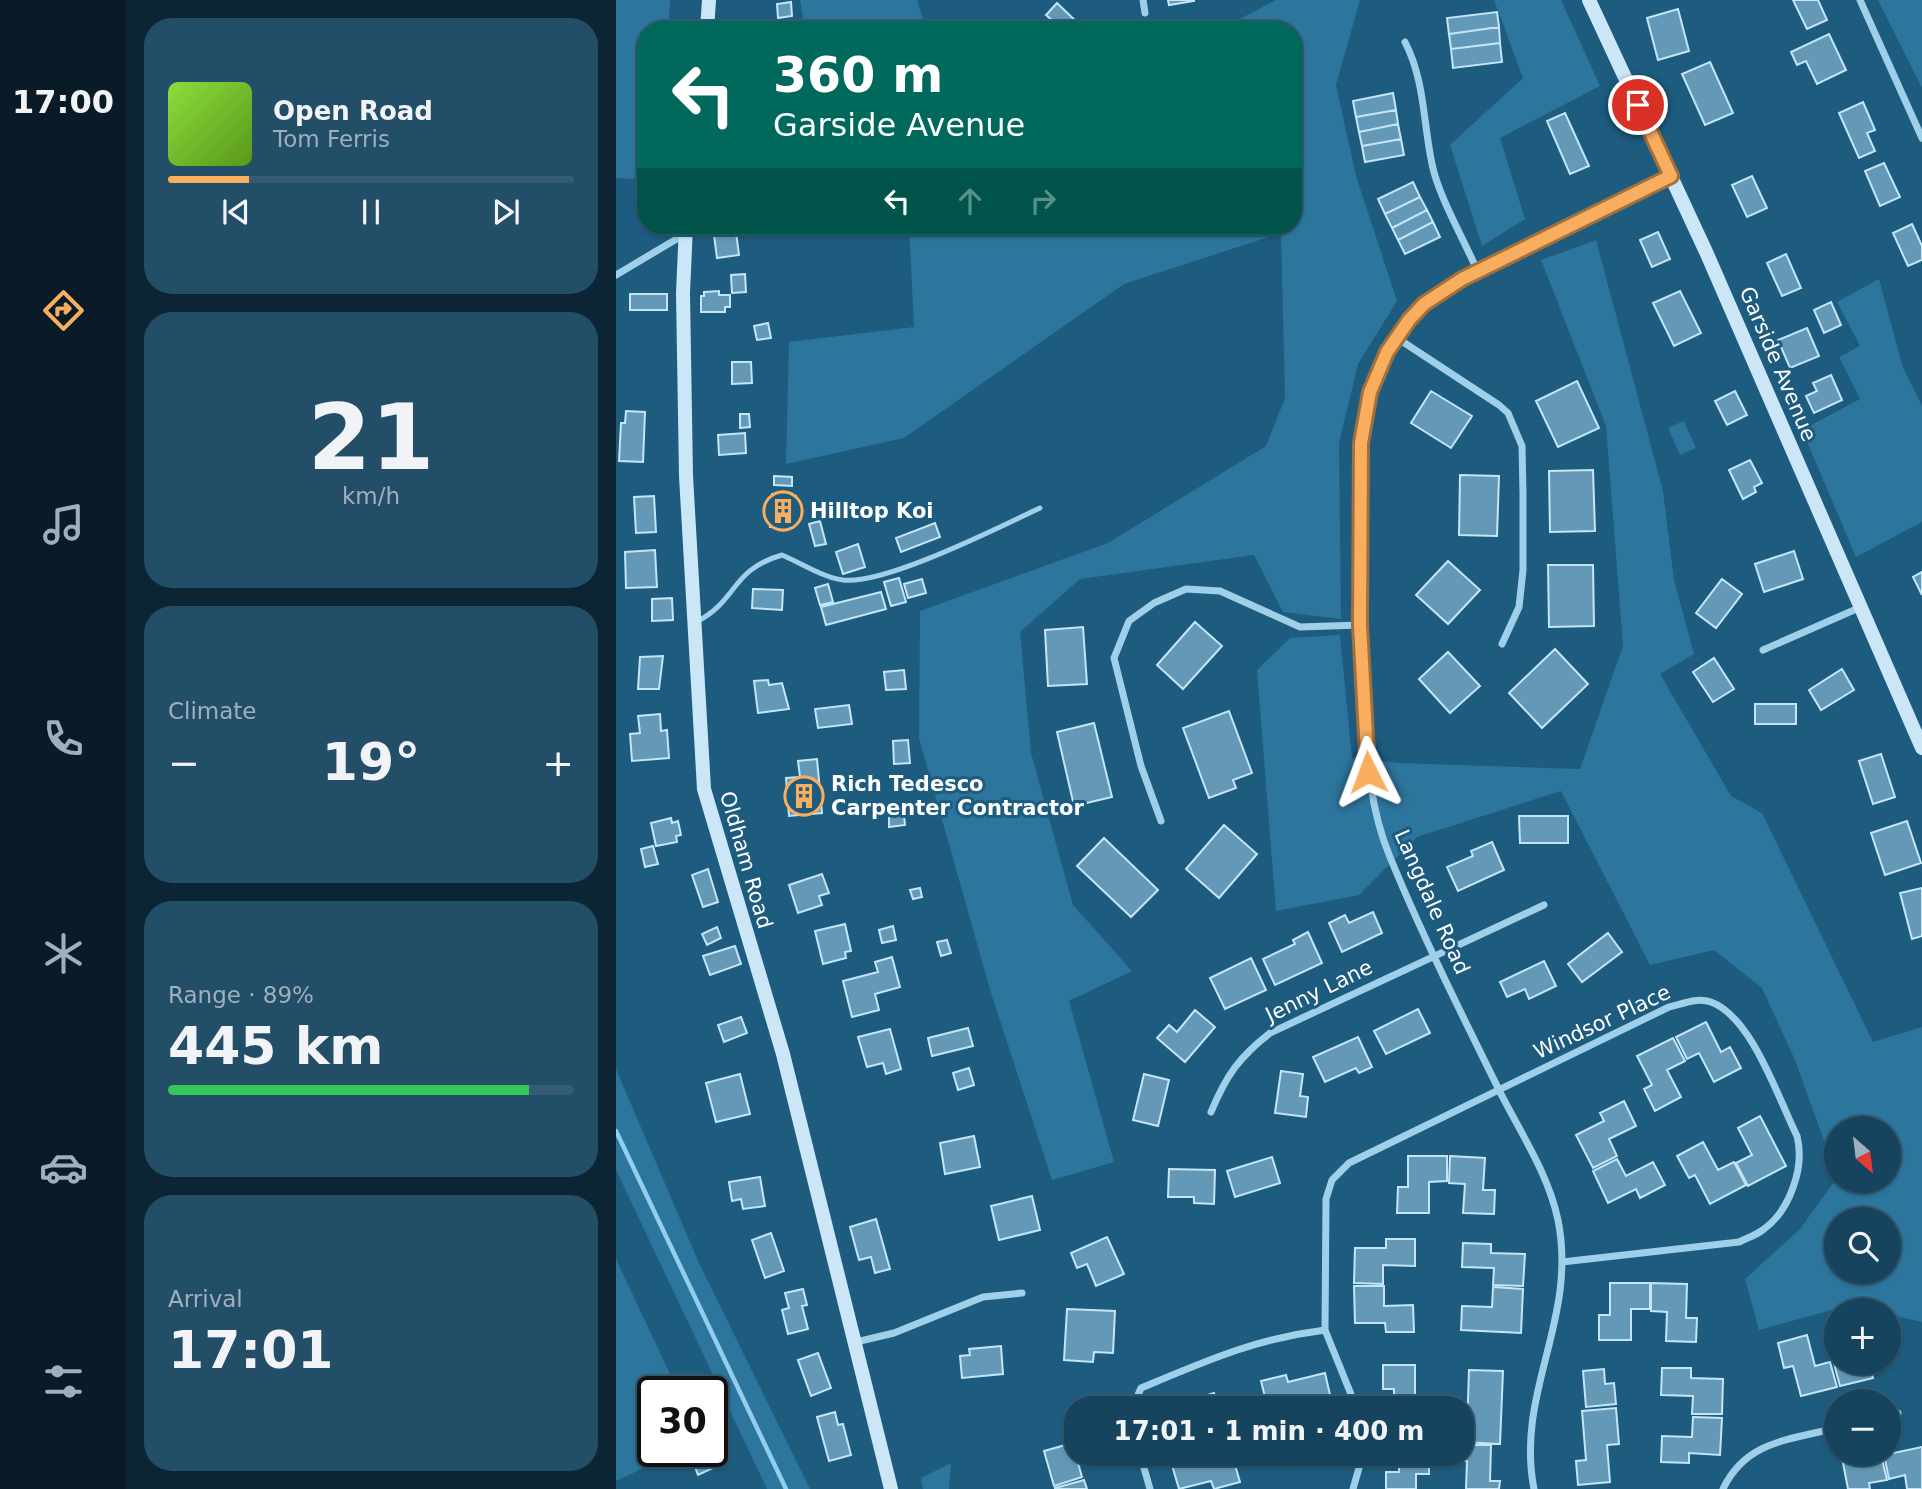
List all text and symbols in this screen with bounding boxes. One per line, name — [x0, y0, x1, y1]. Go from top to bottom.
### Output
text: 360 m — [773, 47, 943, 104]
icon: left — [658, 49, 749, 140]
pin — [1608, 75, 1668, 135]
text: 17:00 — [12, 83, 114, 121]
icon: arrive — [1619, 86, 1657, 124]
text: Open Road — [273, 96, 433, 126]
text: Garside Avenue — [773, 106, 1025, 144]
text: Tom Ferris — [273, 126, 390, 152]
icon: left — [878, 182, 916, 220]
icon: ahead — [951, 182, 989, 220]
icon: right — [1024, 182, 1062, 220]
icon: previous — [217, 193, 255, 231]
icon: pause — [352, 193, 390, 231]
icon: next — [487, 193, 525, 231]
street label: Garside Avenue — [1735, 283, 1821, 445]
icon: directions — [39, 286, 88, 335]
text: 21 — [308, 385, 434, 490]
text: km/h — [342, 483, 400, 509]
building icon: Hilltop Koi — [762, 490, 804, 532]
place label: Hilltop Koi — [810, 499, 934, 523]
icon: music — [39, 500, 88, 549]
text: Climate — [168, 698, 257, 724]
icon: phone — [39, 714, 88, 763]
text: 19° — [322, 732, 420, 792]
position arrow — [1331, 735, 1405, 809]
text: − — [168, 741, 200, 785]
text: + — [542, 741, 574, 785]
place label: Rich Tedesco Carpenter Contractor — [831, 772, 1084, 820]
building icon: Rich Tedesco Carpenter Contractor — [783, 775, 825, 817]
street label: Oldham Road — [715, 789, 777, 931]
street label: Langdale Road — [1389, 826, 1475, 978]
icon: climate — [39, 929, 88, 978]
street label: Jenny Lane — [1260, 955, 1376, 1028]
street label: Windsor Place — [1530, 980, 1674, 1064]
text: Range · 89% — [168, 982, 314, 1008]
text: 445 km — [168, 1016, 383, 1076]
north arrow — [1824, 1116, 1900, 1194]
map controls — [1824, 1116, 1901, 1466]
icon: car — [39, 1143, 88, 1192]
button: search — [1824, 1207, 1901, 1284]
text: Arrival — [168, 1286, 243, 1312]
button: + — [1824, 1298, 1901, 1375]
text: 17:01 — [168, 1320, 334, 1380]
icon: filters — [39, 1357, 88, 1406]
speed limit sign: 30 — [637, 1376, 728, 1467]
button: − — [1824, 1389, 1901, 1466]
text: 17:01 · 1 min · 400 m — [1114, 1416, 1424, 1446]

